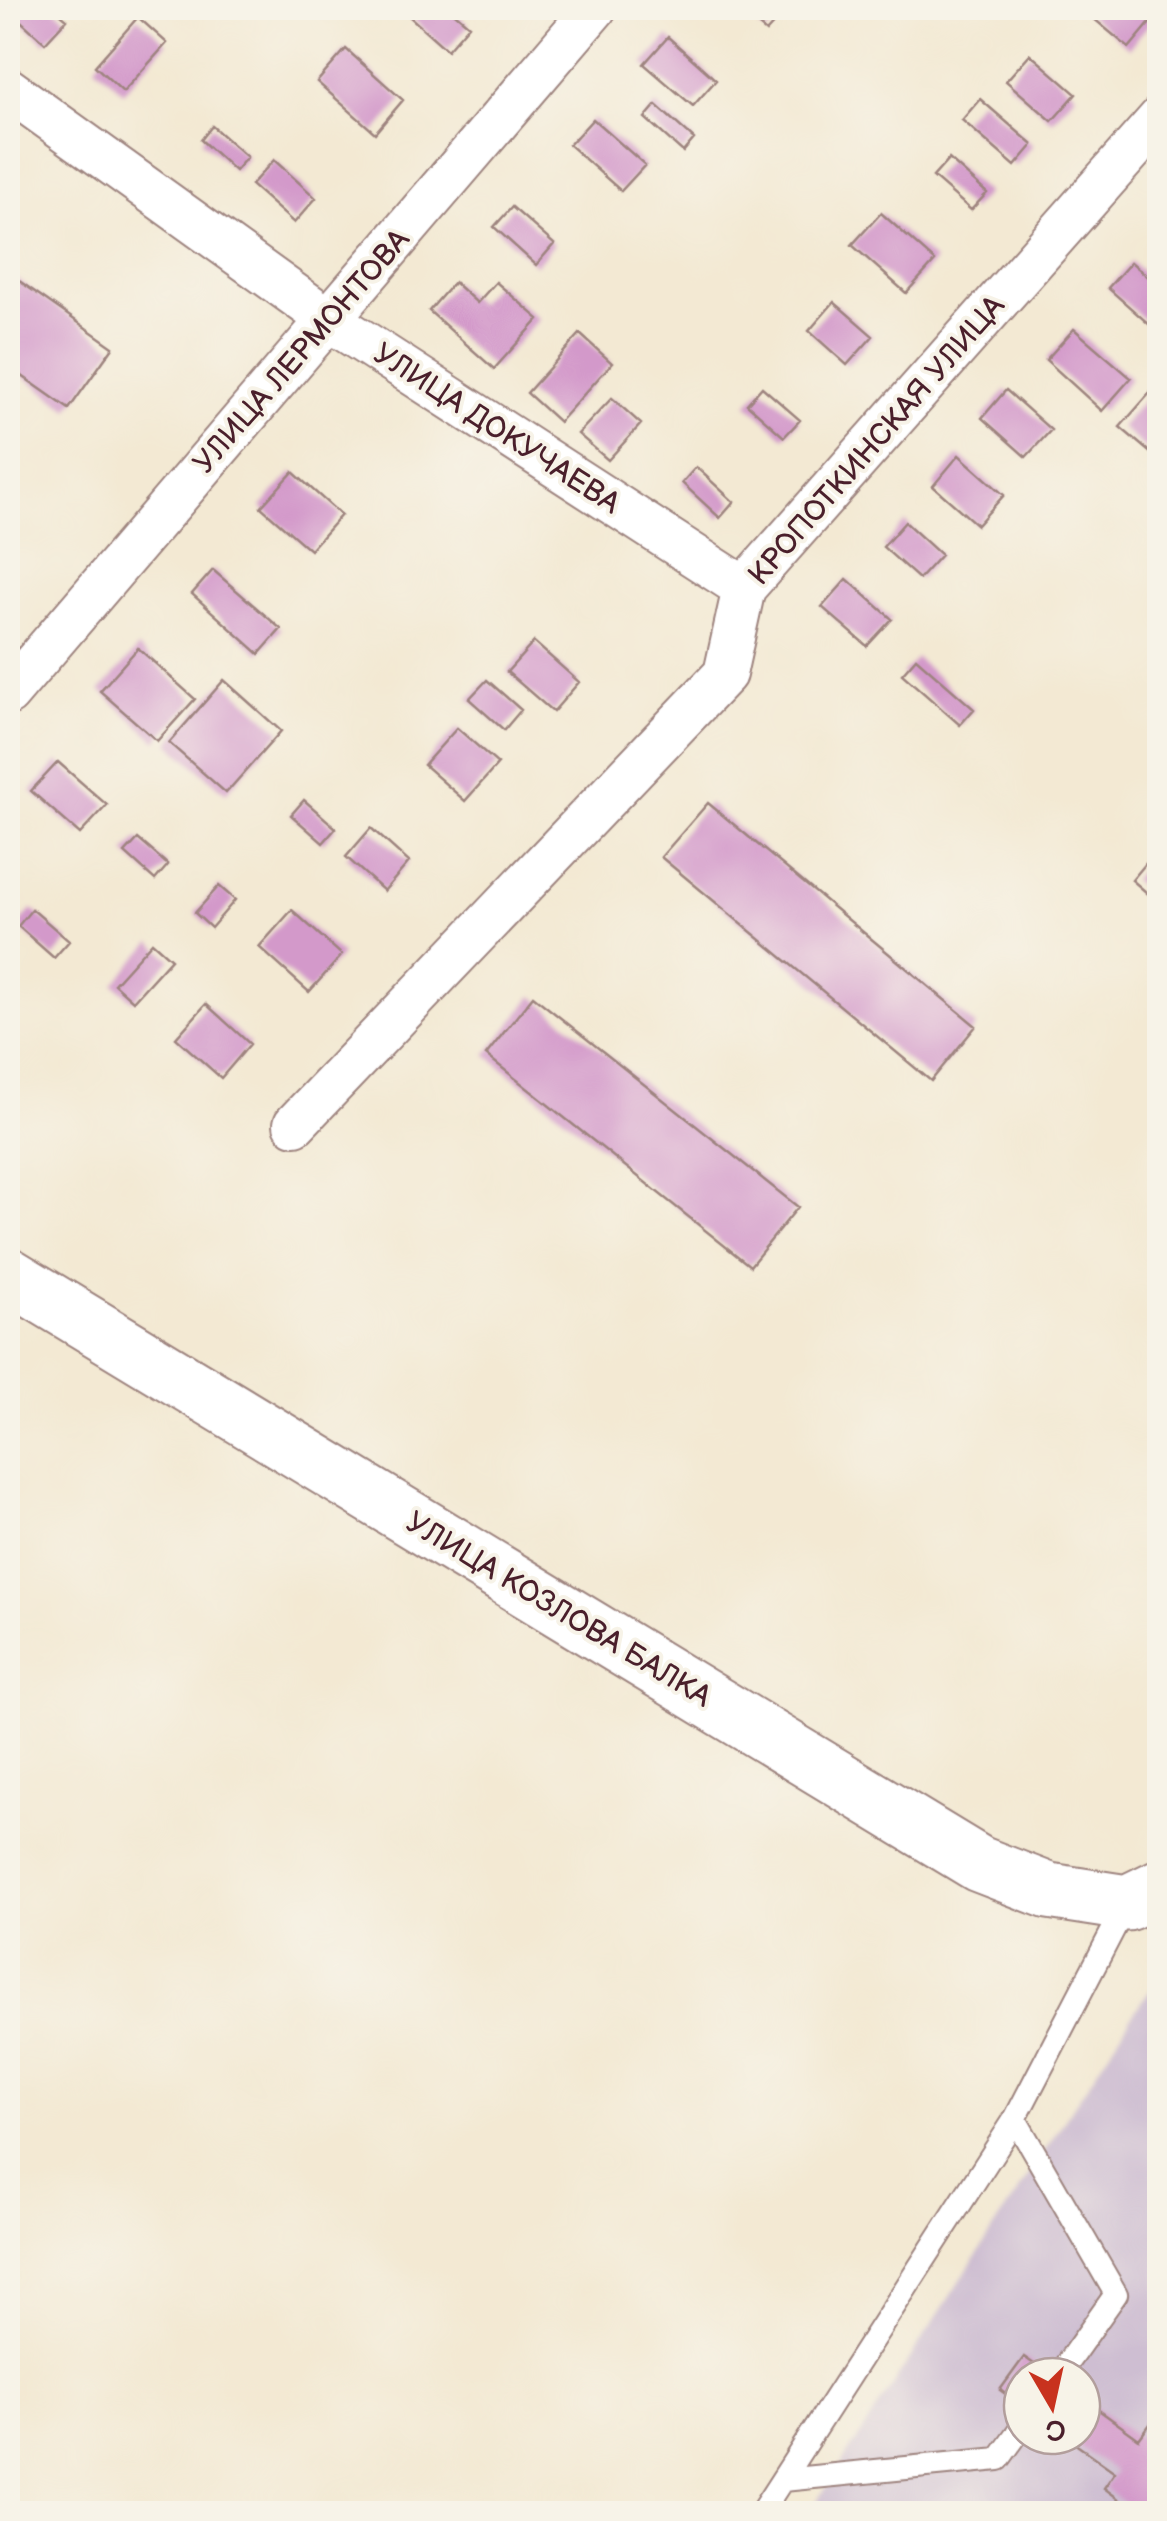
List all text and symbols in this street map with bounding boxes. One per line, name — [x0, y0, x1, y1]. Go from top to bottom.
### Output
street label: УЛИЦА ЛЕРМОНТОВА — [186, 222, 418, 481]
street label: КРОПОТКИНСКАЯ УЛИЦА — [741, 288, 1013, 593]
street label: УЛИЦА ДОКУЧАЕВА — [367, 336, 627, 522]
street label: УЛИЦА КОЗЛОВА БАЛКА — [399, 1504, 718, 1716]
north arrow — [1002, 2356, 1102, 2456]
text: С — [1043, 2411, 1068, 2447]

